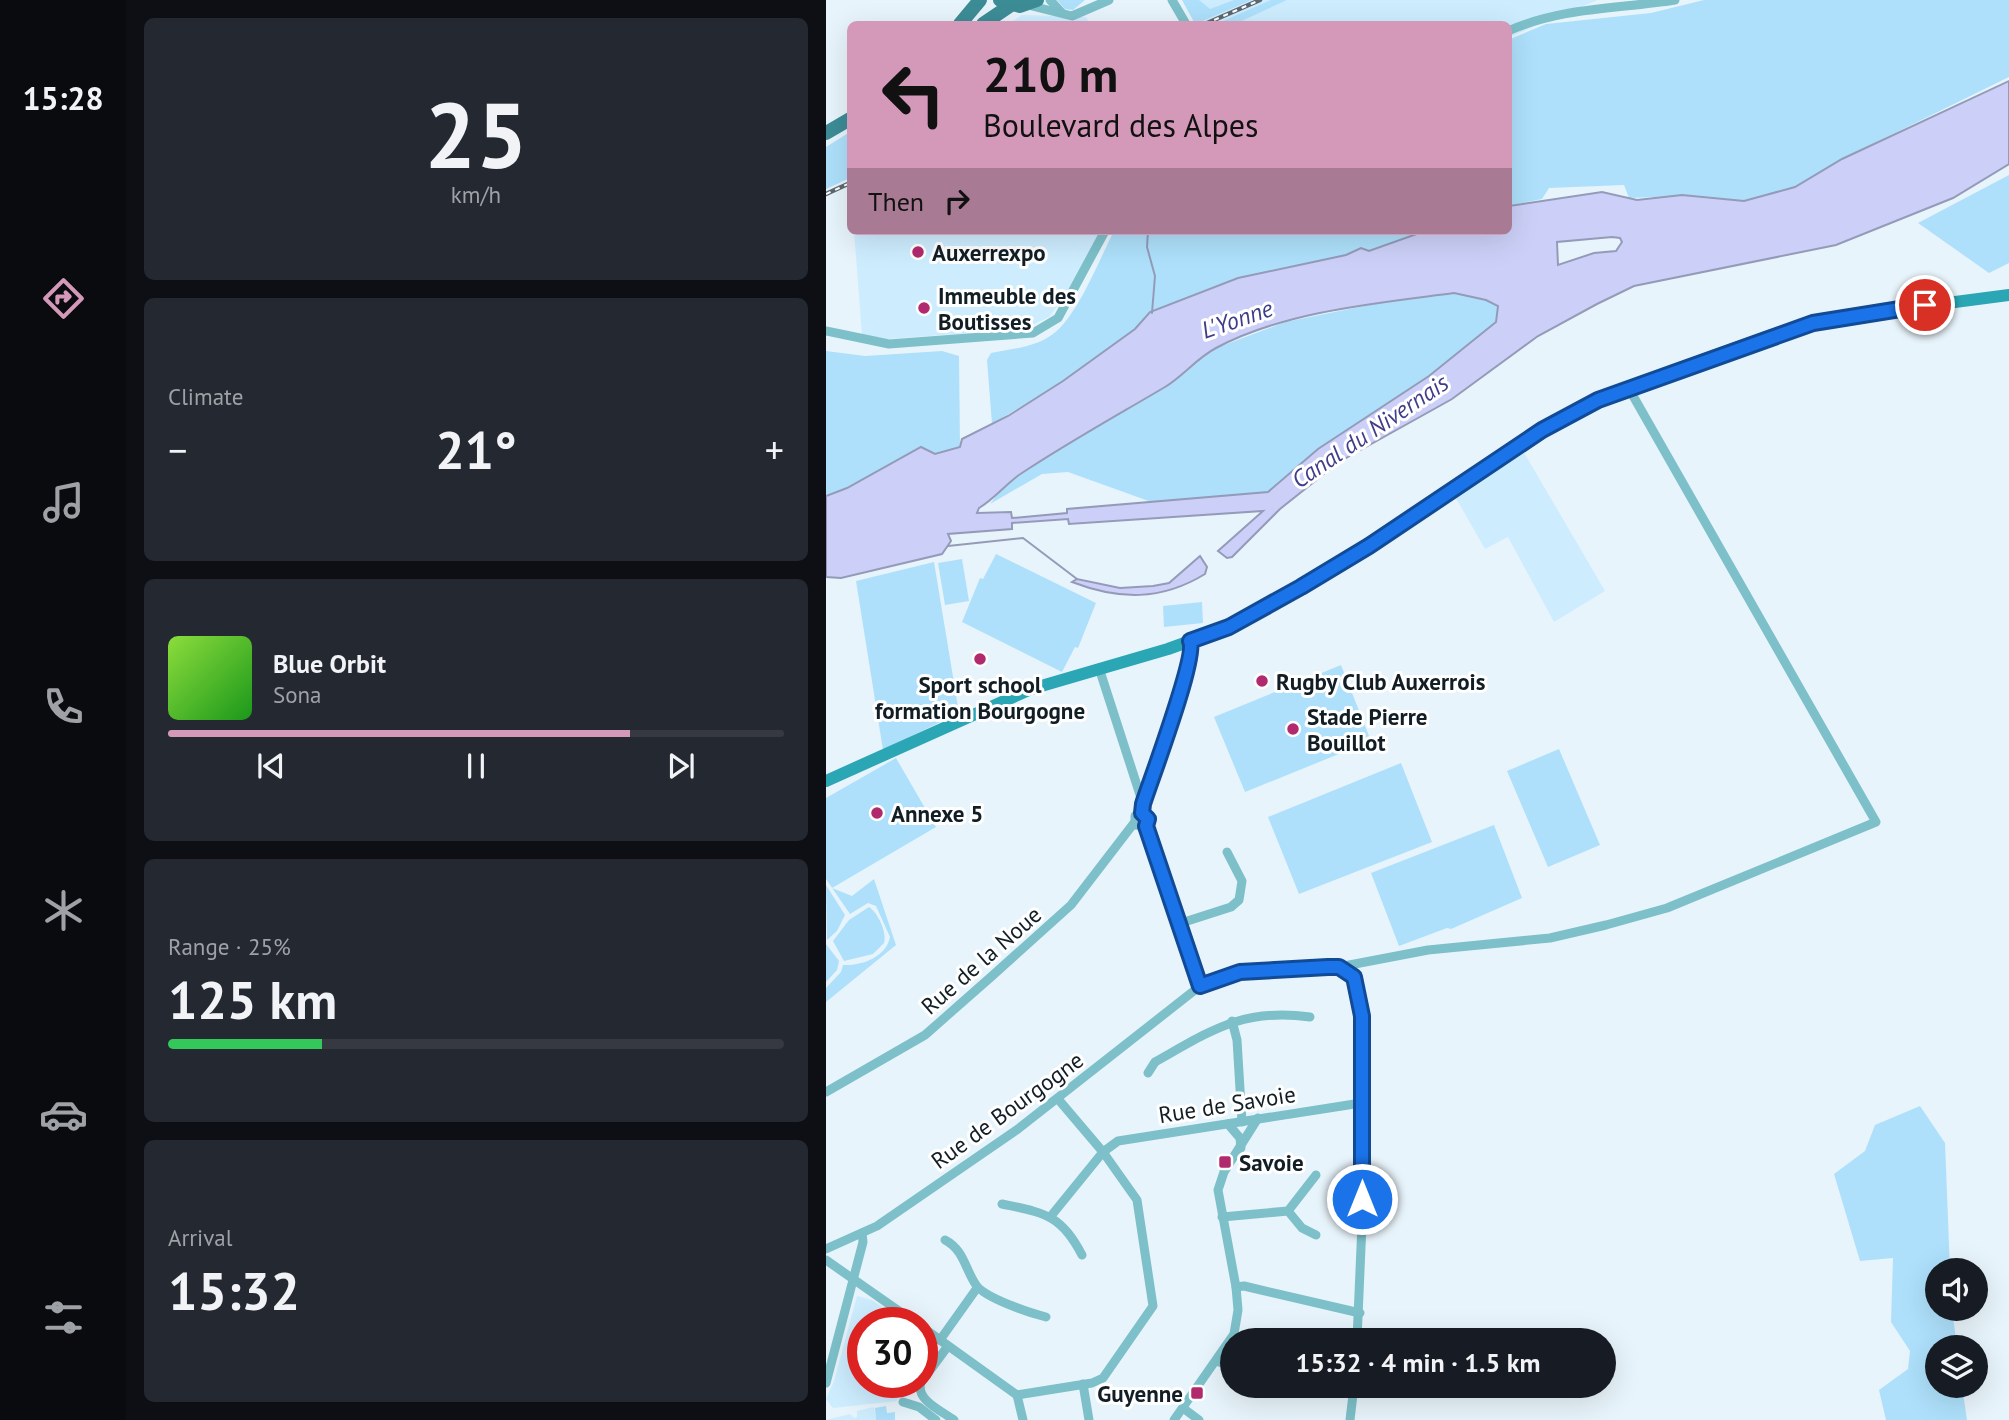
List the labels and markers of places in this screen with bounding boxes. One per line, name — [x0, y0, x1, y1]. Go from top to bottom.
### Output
place label: Auxerrexpo — [932, 238, 1046, 267]
marker: Auxerrexpo — [910, 244, 926, 260]
pin — [1895, 275, 1955, 335]
place label: Immeuble des Boutisses — [938, 281, 1076, 336]
marker: Immeuble des Boutisses — [916, 300, 932, 316]
marker: Sport school formation Bourgogne — [972, 651, 988, 667]
place label: Rugby Club Auxerrois — [1276, 667, 1486, 696]
place label: Sport school formation Bourgogne — [875, 670, 1085, 725]
marker: Rugby Club Auxerrois — [1254, 673, 1270, 689]
place label: Stade Pierre Bouillot — [1307, 702, 1427, 757]
marker: Stade Pierre Bouillot — [1285, 721, 1301, 737]
place label: Annexe 5 — [891, 799, 983, 828]
marker: Annexe 5 — [869, 805, 885, 821]
place label: Savoie — [1239, 1148, 1304, 1177]
marker: Savoie — [1217, 1154, 1233, 1170]
place label: Guyenne — [1097, 1379, 1183, 1408]
marker: Guyenne — [1189, 1385, 1205, 1401]

